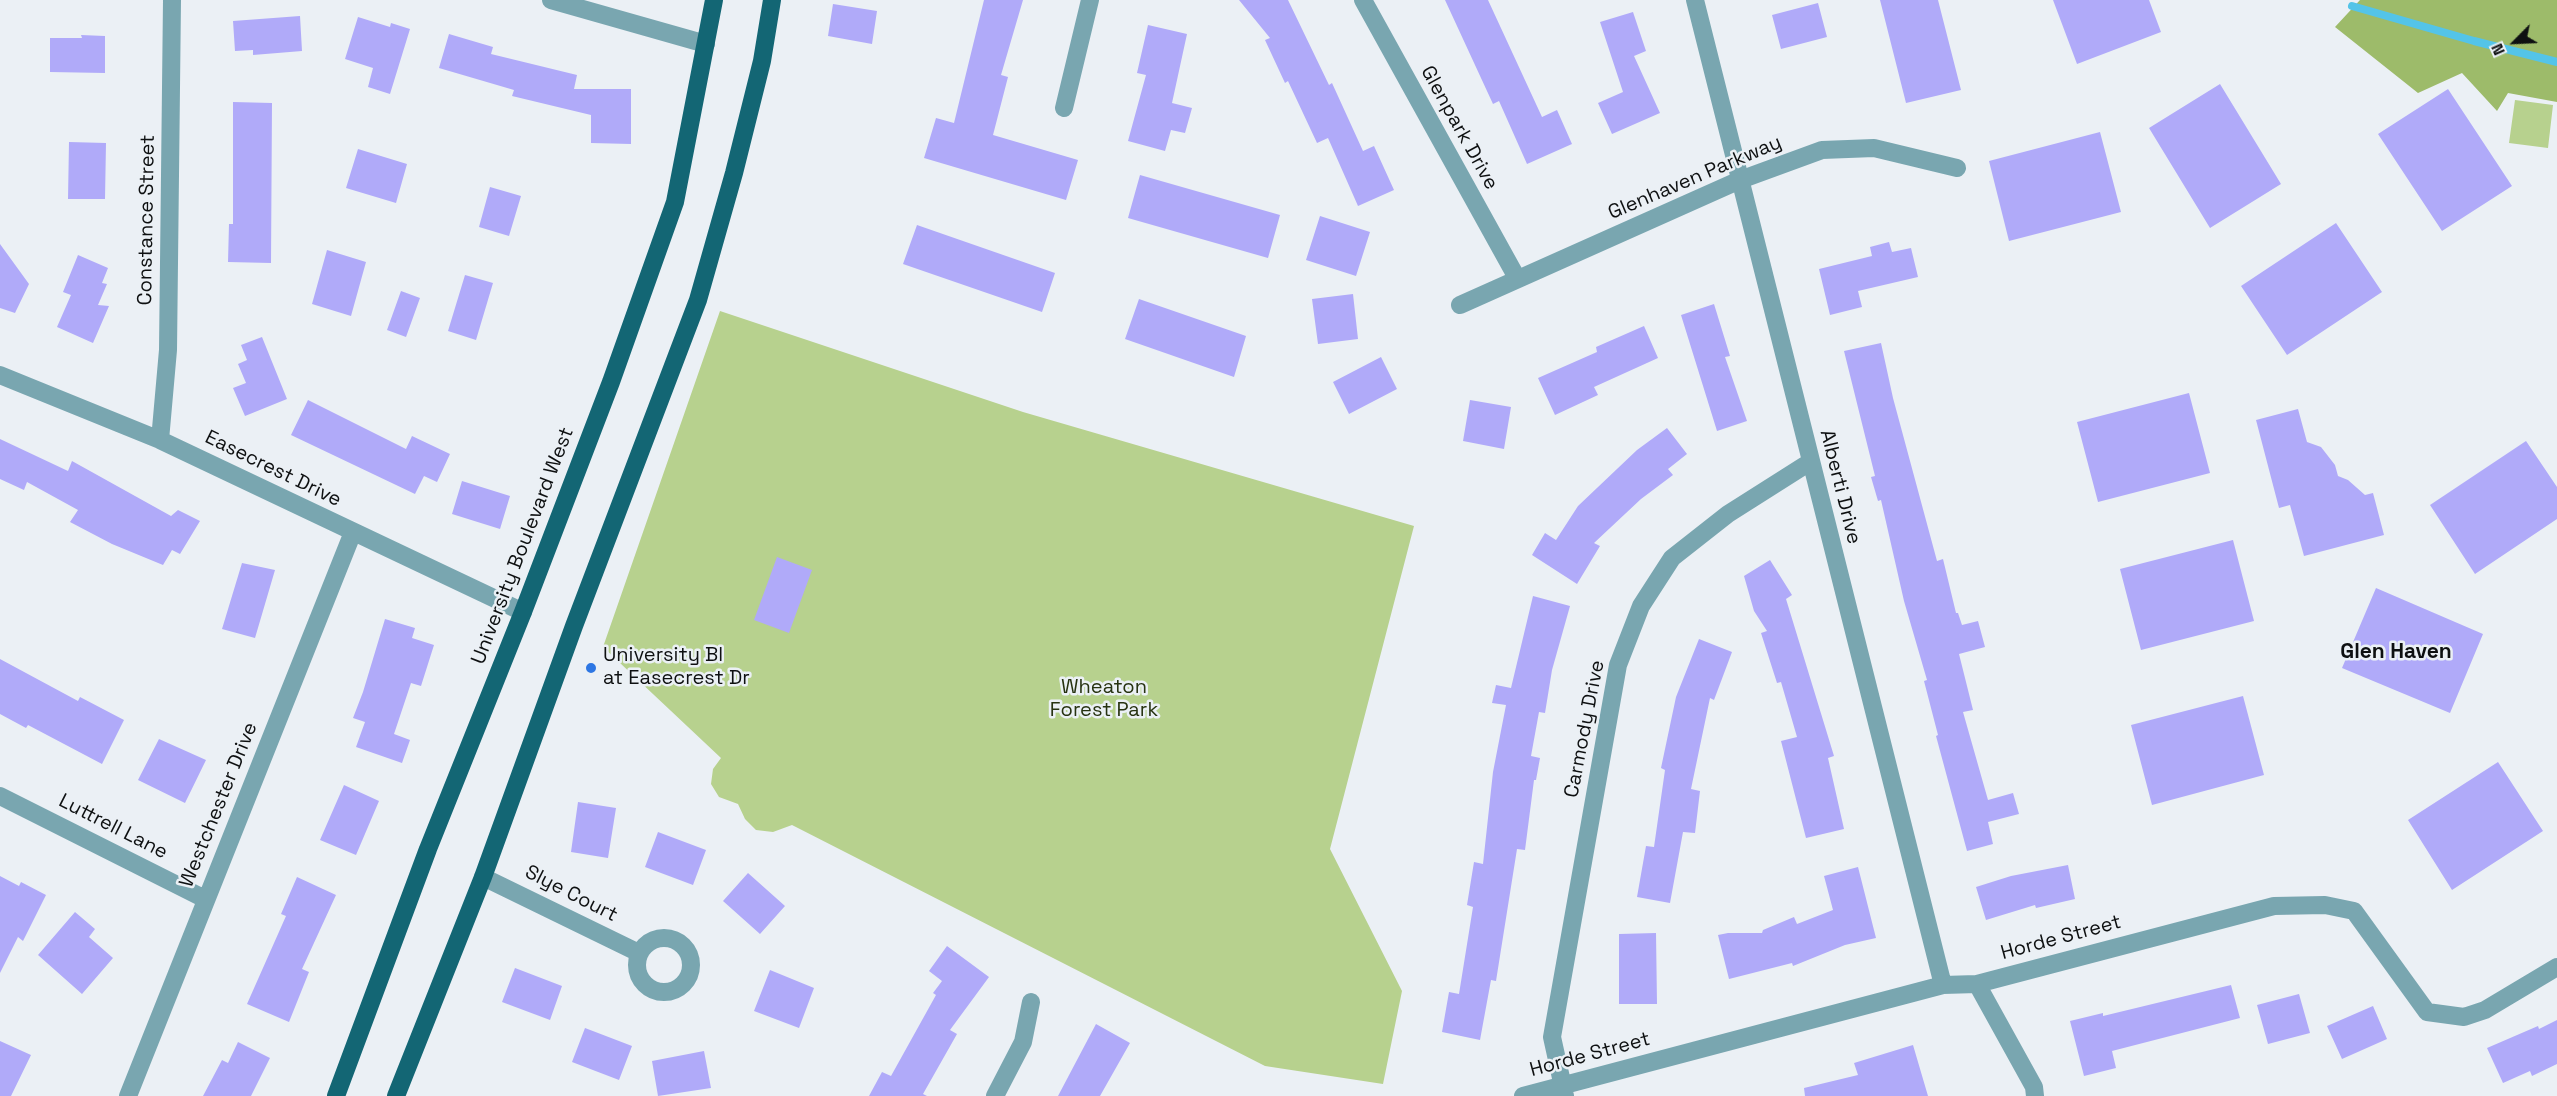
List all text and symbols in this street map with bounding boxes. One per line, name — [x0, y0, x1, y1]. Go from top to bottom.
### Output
north arrow — [2485, 12, 2545, 72]
text: N — [2486, 40, 2510, 59]
street label: Glenpark Drive — [1415, 62, 1503, 194]
street label: Glenhaven Parkway — [1605, 131, 1785, 225]
street label: Constance Street — [134, 134, 160, 306]
street label: University Boulevard West — [467, 424, 579, 668]
street label: Easecrest Drive — [201, 426, 345, 512]
street label: Alberti Drive — [1814, 427, 1866, 547]
district label: Glen Haven — [2340, 639, 2452, 665]
place label: University Bl at Easecrest Dr — [603, 644, 750, 691]
street label: Carmody Drive — [1560, 658, 1610, 800]
marker: University Bl at Easecrest Dr — [584, 661, 598, 675]
park label: Wheaton Forest Park — [1050, 676, 1158, 723]
street label: Westchester Drive — [175, 719, 263, 891]
street label: Luttrell Lane — [54, 789, 172, 865]
street label: Slye Court — [521, 860, 621, 928]
street label: Horde Street — [1998, 910, 2124, 966]
street label: Horde Street — [1527, 1027, 1653, 1083]

